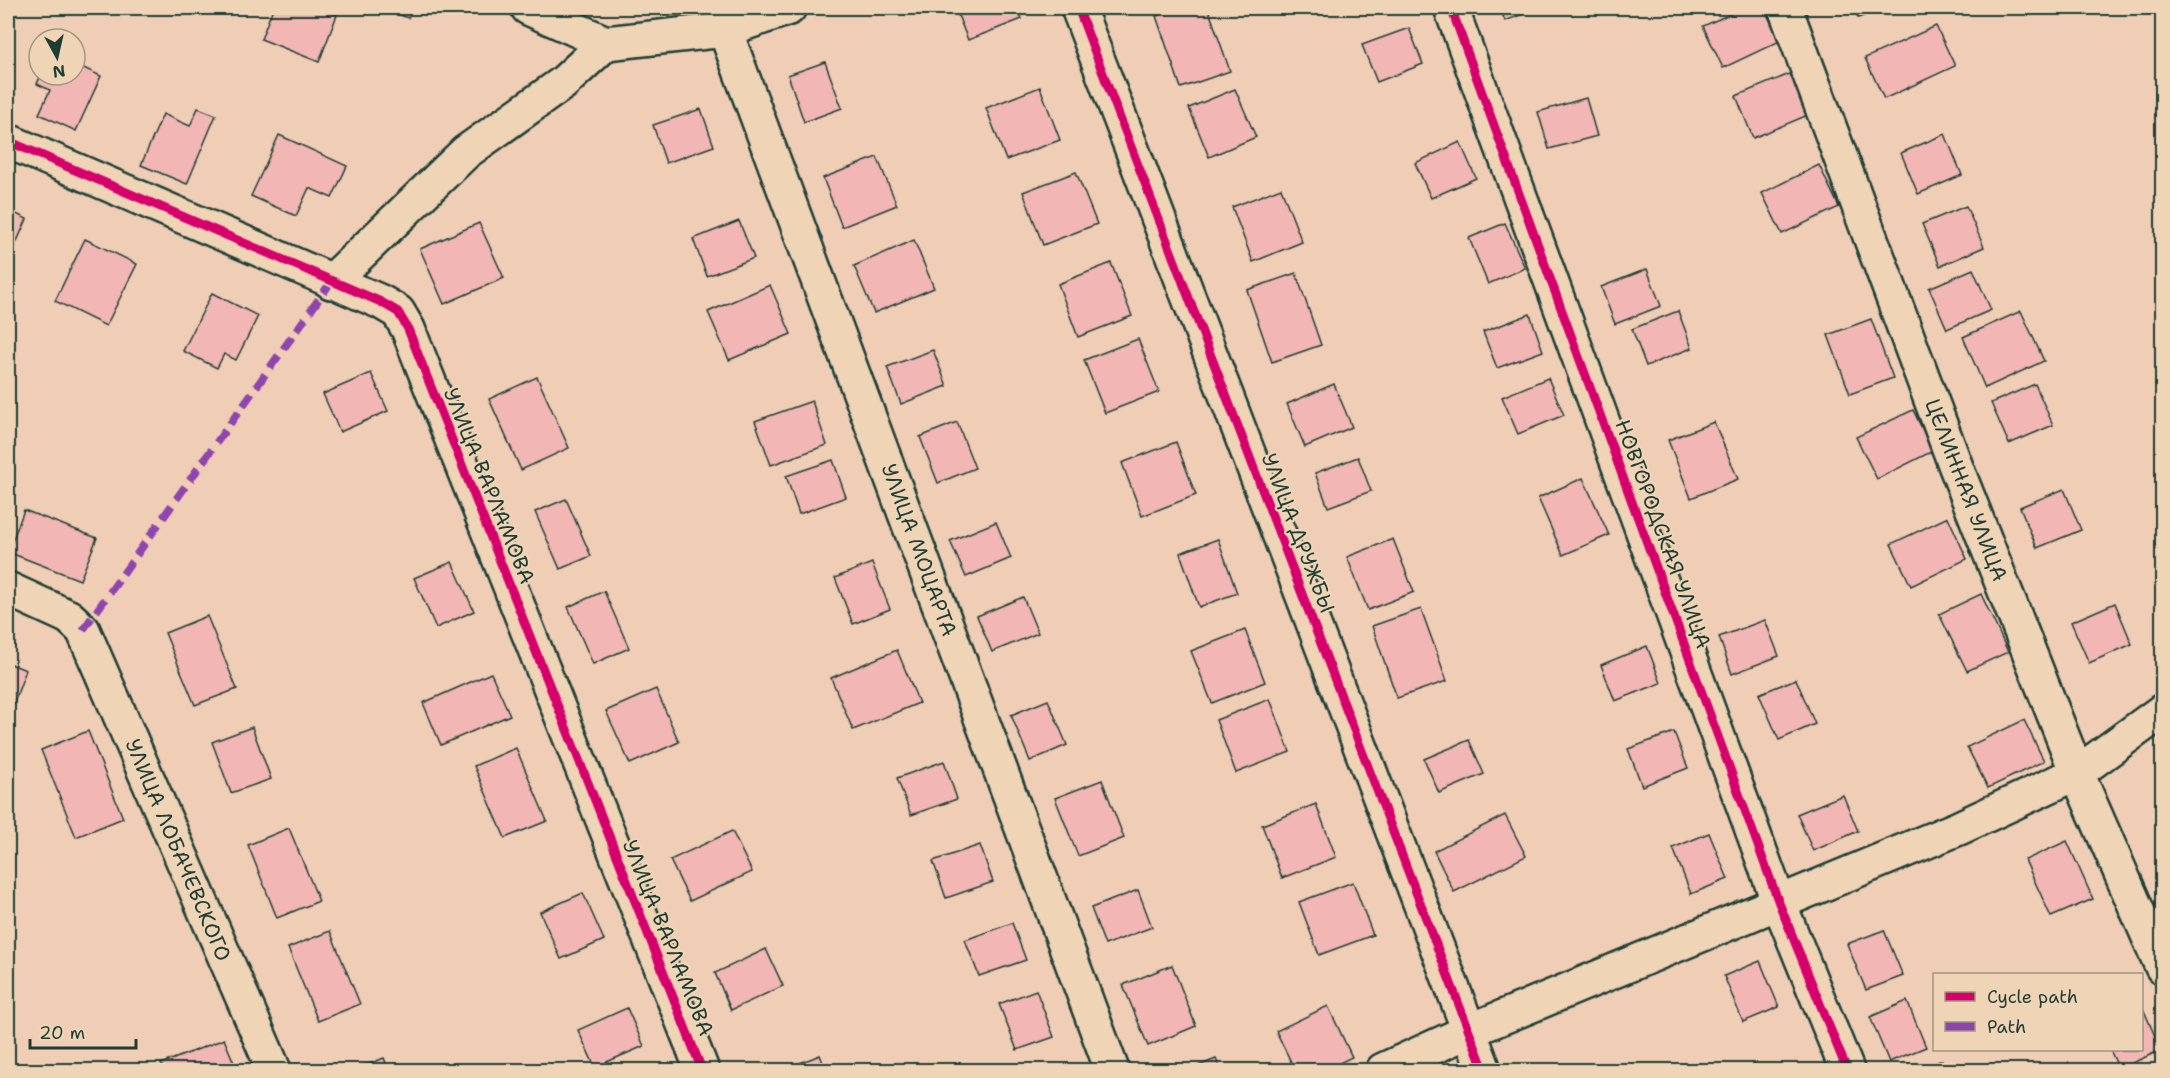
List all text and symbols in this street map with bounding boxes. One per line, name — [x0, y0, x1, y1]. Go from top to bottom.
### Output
north arrow — [27, 27, 87, 87]
text: N — [51, 60, 67, 83]
street label: УЛИЦА ВАРЛАМОВА — [437, 384, 541, 588]
street label: ЦЕЛИННАЯ УЛИЦА — [1918, 395, 2014, 585]
street label: НОВГОРОДСКАЯ УЛИЦА — [1608, 416, 1718, 652]
street label: УЛИЦА ДРУЖБЫ — [1255, 449, 1341, 617]
street label: УЛИЦА МОЦАРТА — [875, 460, 963, 640]
street label: УЛИЦА ЛОБАЧЕВСКОГО — [118, 735, 238, 965]
street label: УЛИЦА ВАРЛАМОВА — [616, 836, 720, 1040]
legend — [1933, 973, 2143, 1051]
text: Cycle path — [1987, 985, 2078, 1009]
scale bar — [30, 1012, 136, 1050]
text: Path — [1987, 1015, 2026, 1039]
text: 20 m — [39, 1021, 85, 1045]

